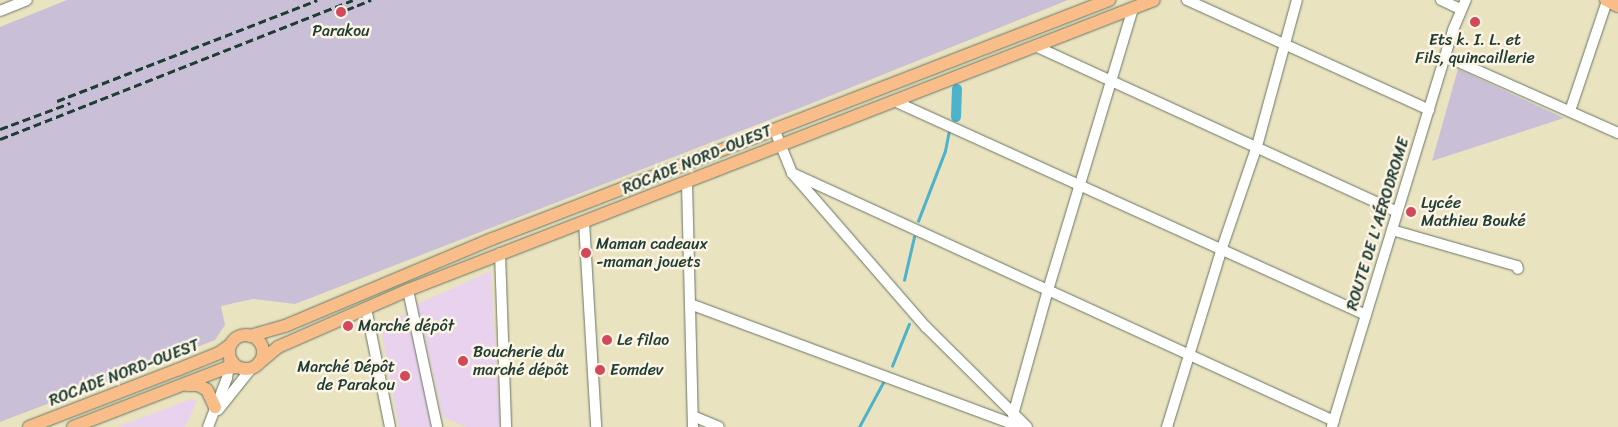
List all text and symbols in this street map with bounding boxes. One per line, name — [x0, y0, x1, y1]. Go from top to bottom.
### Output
marker: Parakou — [334, 5, 348, 19]
marker: Ets k. I. L. et Fils, quincaillerie — [1469, 16, 1481, 28]
place label: Parakou — [312, 21, 370, 41]
place label: Ets k. I. L. et Fils, quincaillerie — [1415, 30, 1535, 68]
street label: ROCADE NORD-OUEST — [620, 121, 774, 199]
street label: ROUTE DE L'AÉRODROME — [1343, 135, 1413, 313]
place label: Lycée Mathieu Bouké — [1421, 193, 1526, 231]
marker: Lycée Mathieu Bouké — [1405, 206, 1417, 218]
place label: Maman cadeaux -maman jouets — [596, 234, 708, 272]
marker: Maman cadeaux -maman jouets — [580, 247, 592, 259]
place label: Marché dépôt — [358, 316, 454, 336]
marker: Marché dépôt — [342, 320, 354, 332]
place label: Le filao — [617, 330, 669, 350]
marker: Le filao — [601, 334, 613, 346]
street label: ROCADE NORD-OUEST — [46, 336, 202, 410]
place label: Boucherie du marché dépôt — [473, 342, 568, 380]
marker: Boucherie du marché dépôt — [457, 355, 469, 367]
place label: Marché Dépôt de Parakou — [297, 357, 395, 395]
place label: Eomdev — [610, 360, 663, 380]
marker: Eomdev — [594, 364, 606, 376]
marker: Marché Dépôt de Parakou — [399, 370, 411, 382]

